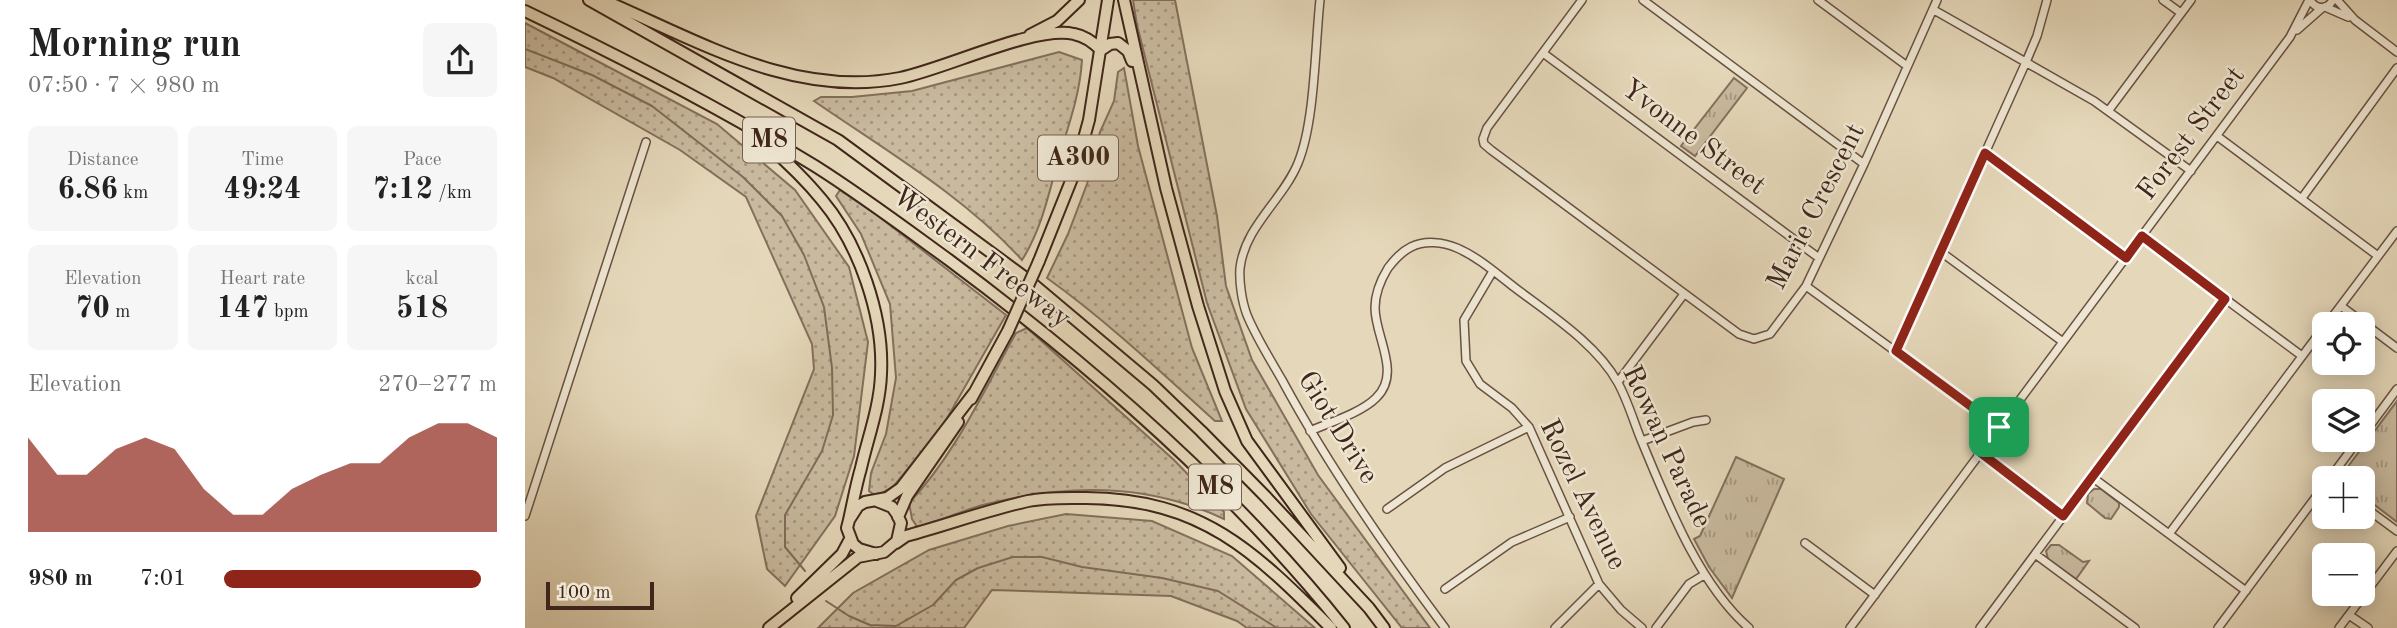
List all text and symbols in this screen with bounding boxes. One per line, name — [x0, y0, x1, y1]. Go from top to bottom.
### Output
button: share — [423, 23, 497, 97]
text: Morning run — [28, 27, 241, 65]
street label: Forest Street — [2133, 62, 2251, 206]
text: 07:50 · 7 × 980 m — [28, 74, 220, 97]
street label: Yvonne Street — [1616, 75, 1770, 201]
road number: M8 — [743, 118, 795, 162]
street label: Marie Crescent — [1763, 119, 1871, 295]
road number: A300 — [1038, 136, 1118, 181]
text: Distance — [67, 151, 139, 170]
text: Time — [241, 151, 284, 170]
text: Pace — [403, 151, 441, 170]
text: 6.86 — [57, 175, 118, 205]
text: 49:24 — [223, 175, 301, 205]
text: 7:12 — [372, 175, 433, 205]
street label: Western Freeway — [887, 182, 1075, 334]
text: km — [118, 184, 148, 203]
text: /km — [433, 184, 472, 203]
text: Elevation — [64, 270, 141, 289]
text: Heart rate — [220, 270, 305, 289]
text: kcal — [406, 270, 439, 289]
text: 70 — [75, 294, 110, 324]
text: 147 — [216, 294, 269, 324]
text: 518 — [396, 294, 448, 324]
text: m — [110, 303, 130, 322]
text: bpm — [269, 303, 309, 322]
map controls — [2312, 312, 2375, 606]
button: locate — [2312, 312, 2375, 375]
street label: Rowan Parade — [1616, 362, 1716, 532]
street label: Giot Drive — [1292, 367, 1382, 489]
text: Elevation — [28, 373, 122, 396]
text: 270–277 m — [378, 373, 497, 396]
button: layers — [2312, 389, 2375, 452]
pin — [1969, 397, 2029, 457]
icon: arrive — [1980, 408, 2018, 446]
street label: Rozel Avenue — [1534, 415, 1630, 575]
road number: M8 — [1189, 464, 1241, 509]
button: + — [2312, 466, 2375, 529]
button: − — [2312, 543, 2375, 606]
text: 980 m — [28, 567, 93, 590]
text: 7:01 — [140, 567, 186, 590]
scale bar — [546, 579, 655, 611]
text: 100 m — [557, 584, 610, 603]

